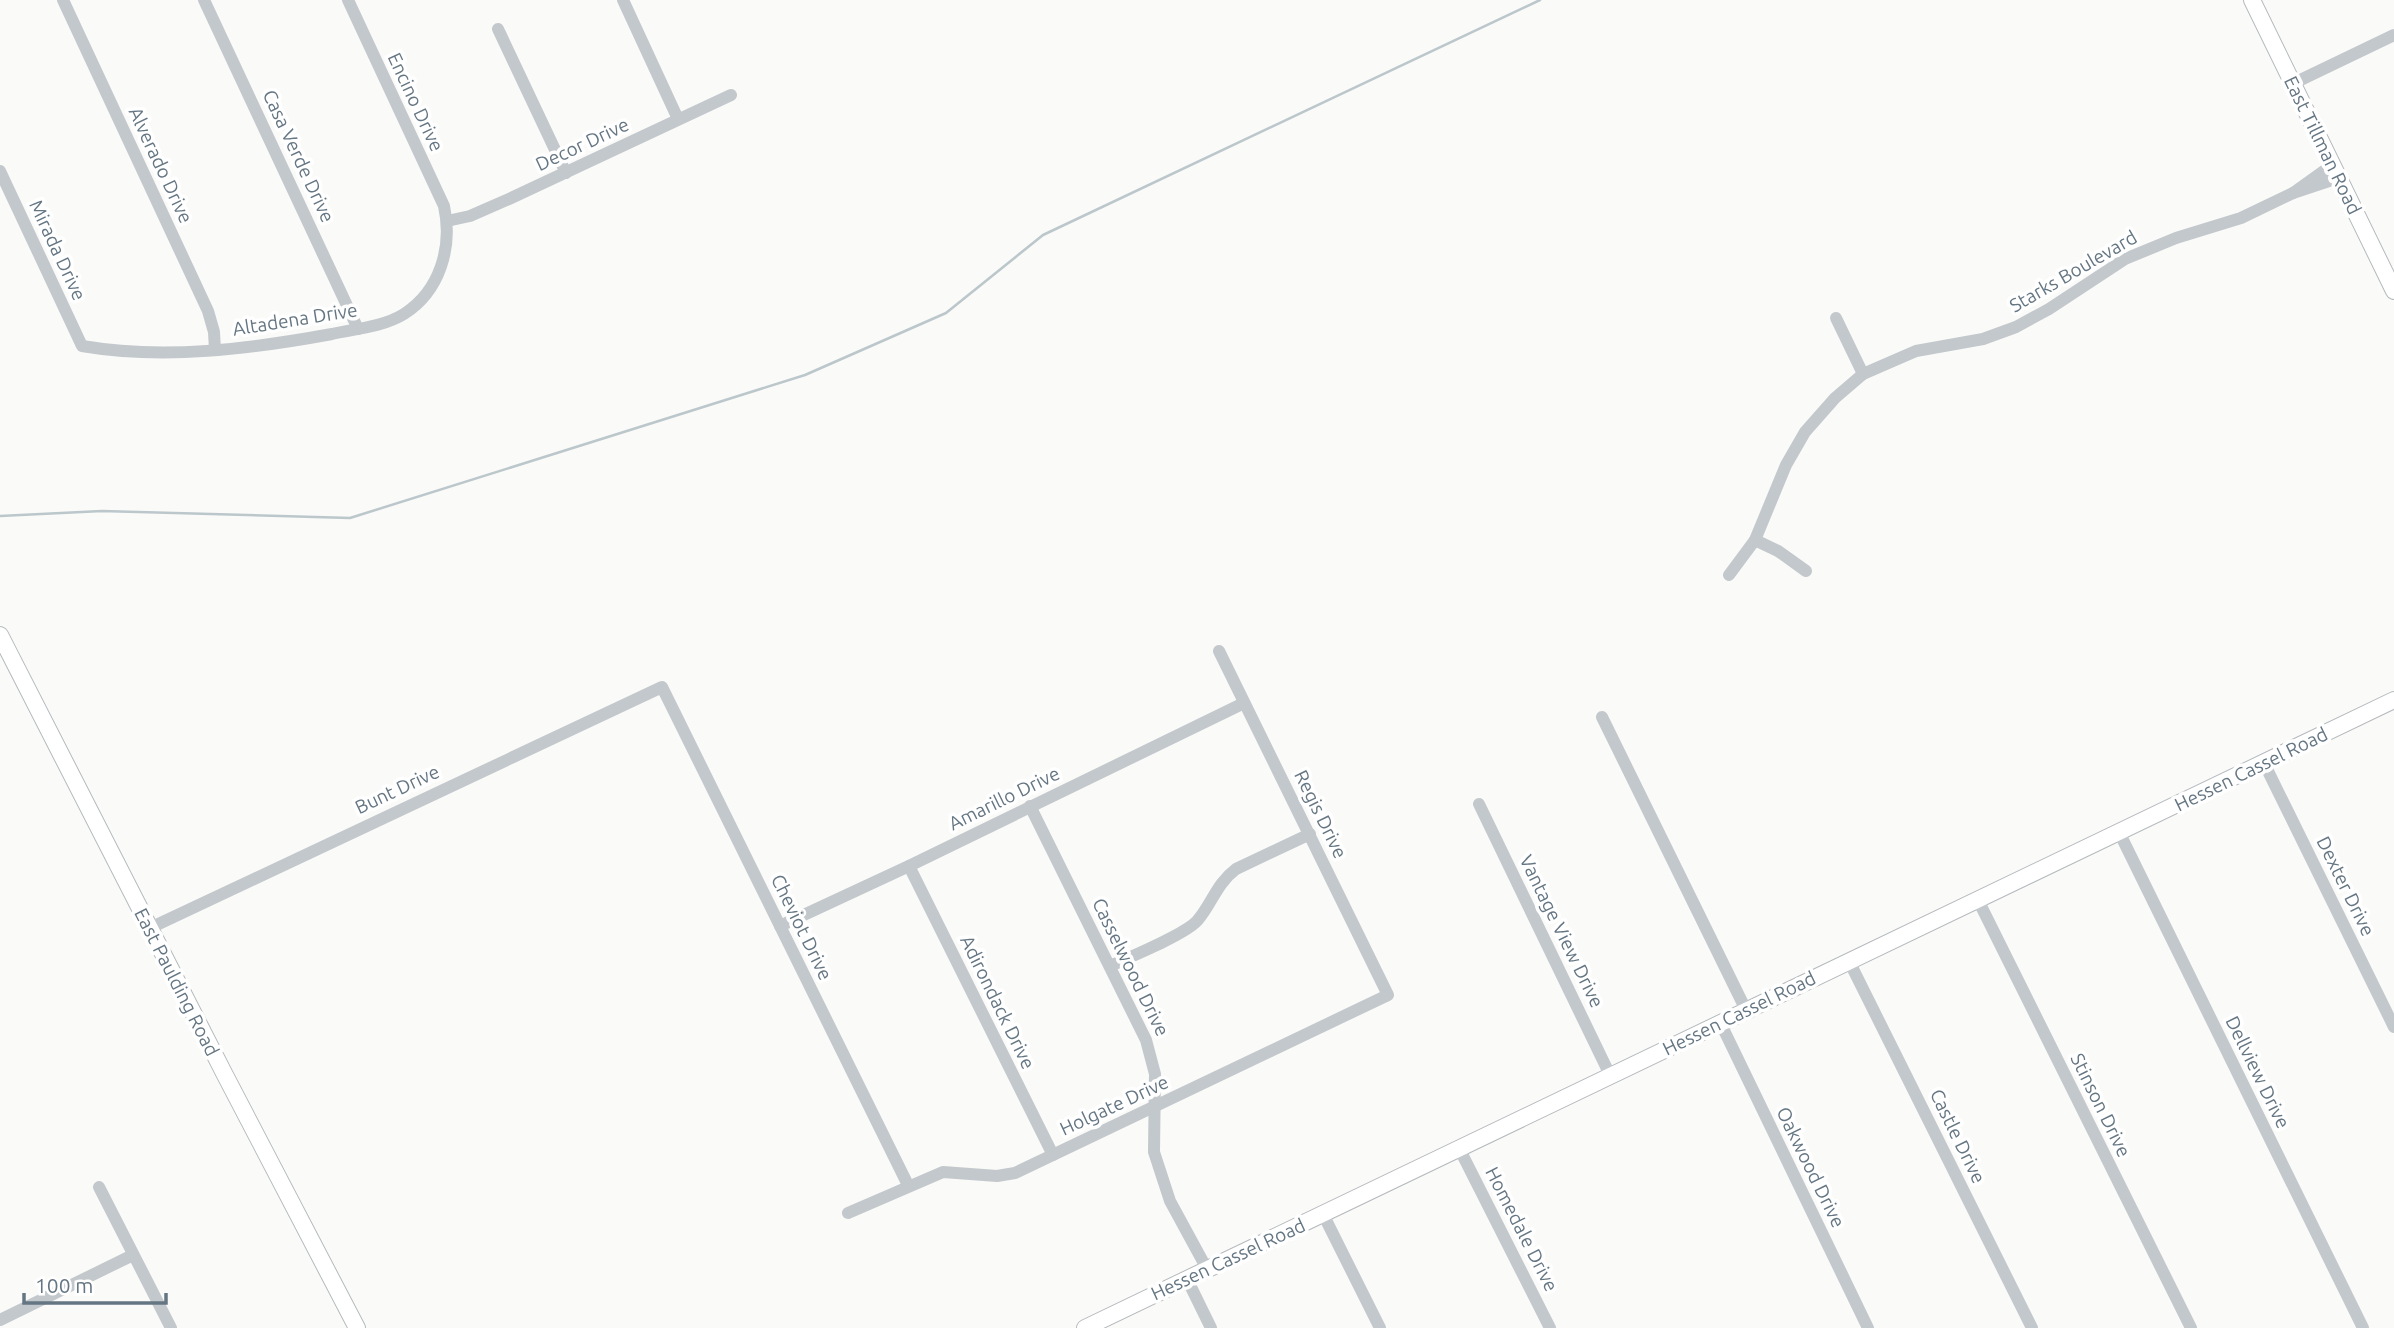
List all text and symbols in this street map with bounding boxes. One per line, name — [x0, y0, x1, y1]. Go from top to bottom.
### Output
street label: Encino Drive — [384, 49, 448, 155]
street label: East Tillman Road — [2280, 72, 2366, 218]
street label: Casa Verde Drive — [259, 86, 339, 226]
street label: Alverado Drive — [125, 103, 197, 227]
street label: Decor Drive — [532, 113, 632, 175]
street label: Mirada Drive — [25, 196, 91, 304]
street label: Starks Boulevard — [2005, 226, 2141, 316]
street label: Altadena Drive — [231, 298, 359, 340]
street label: Hessen Cassel Road — [2171, 722, 2331, 816]
street label: Bunt Drive — [351, 760, 443, 818]
street label: Amarillo Drive — [945, 762, 1063, 834]
street label: Regis Drive — [1290, 766, 1352, 862]
street label: Dexter Drive — [2312, 833, 2380, 939]
street label: Vantage View Drive — [1515, 851, 1609, 1011]
street label: Cheviot Drive — [767, 871, 837, 983]
street label: Casselwood Drive — [1088, 894, 1174, 1040]
street label: East Paulding Road — [130, 904, 224, 1060]
street label: Adirondack Drive — [956, 932, 1040, 1072]
street label: Hessen Cassel Road — [1659, 966, 1819, 1060]
street label: Dellview Drive — [2221, 1012, 2295, 1132]
street label: Stinson Drive — [2066, 1050, 2136, 1160]
street label: Holgate Drive — [1056, 1070, 1172, 1140]
street label: Castle Drive — [1926, 1085, 1990, 1187]
street label: Oakwood Drive — [1772, 1103, 1850, 1231]
street label: Homedale Drive — [1481, 1163, 1563, 1295]
street label: Hessen Cassel Road — [1147, 1214, 1309, 1304]
scale bar — [24, 1262, 166, 1306]
text: 100 m — [35, 1273, 93, 1297]

